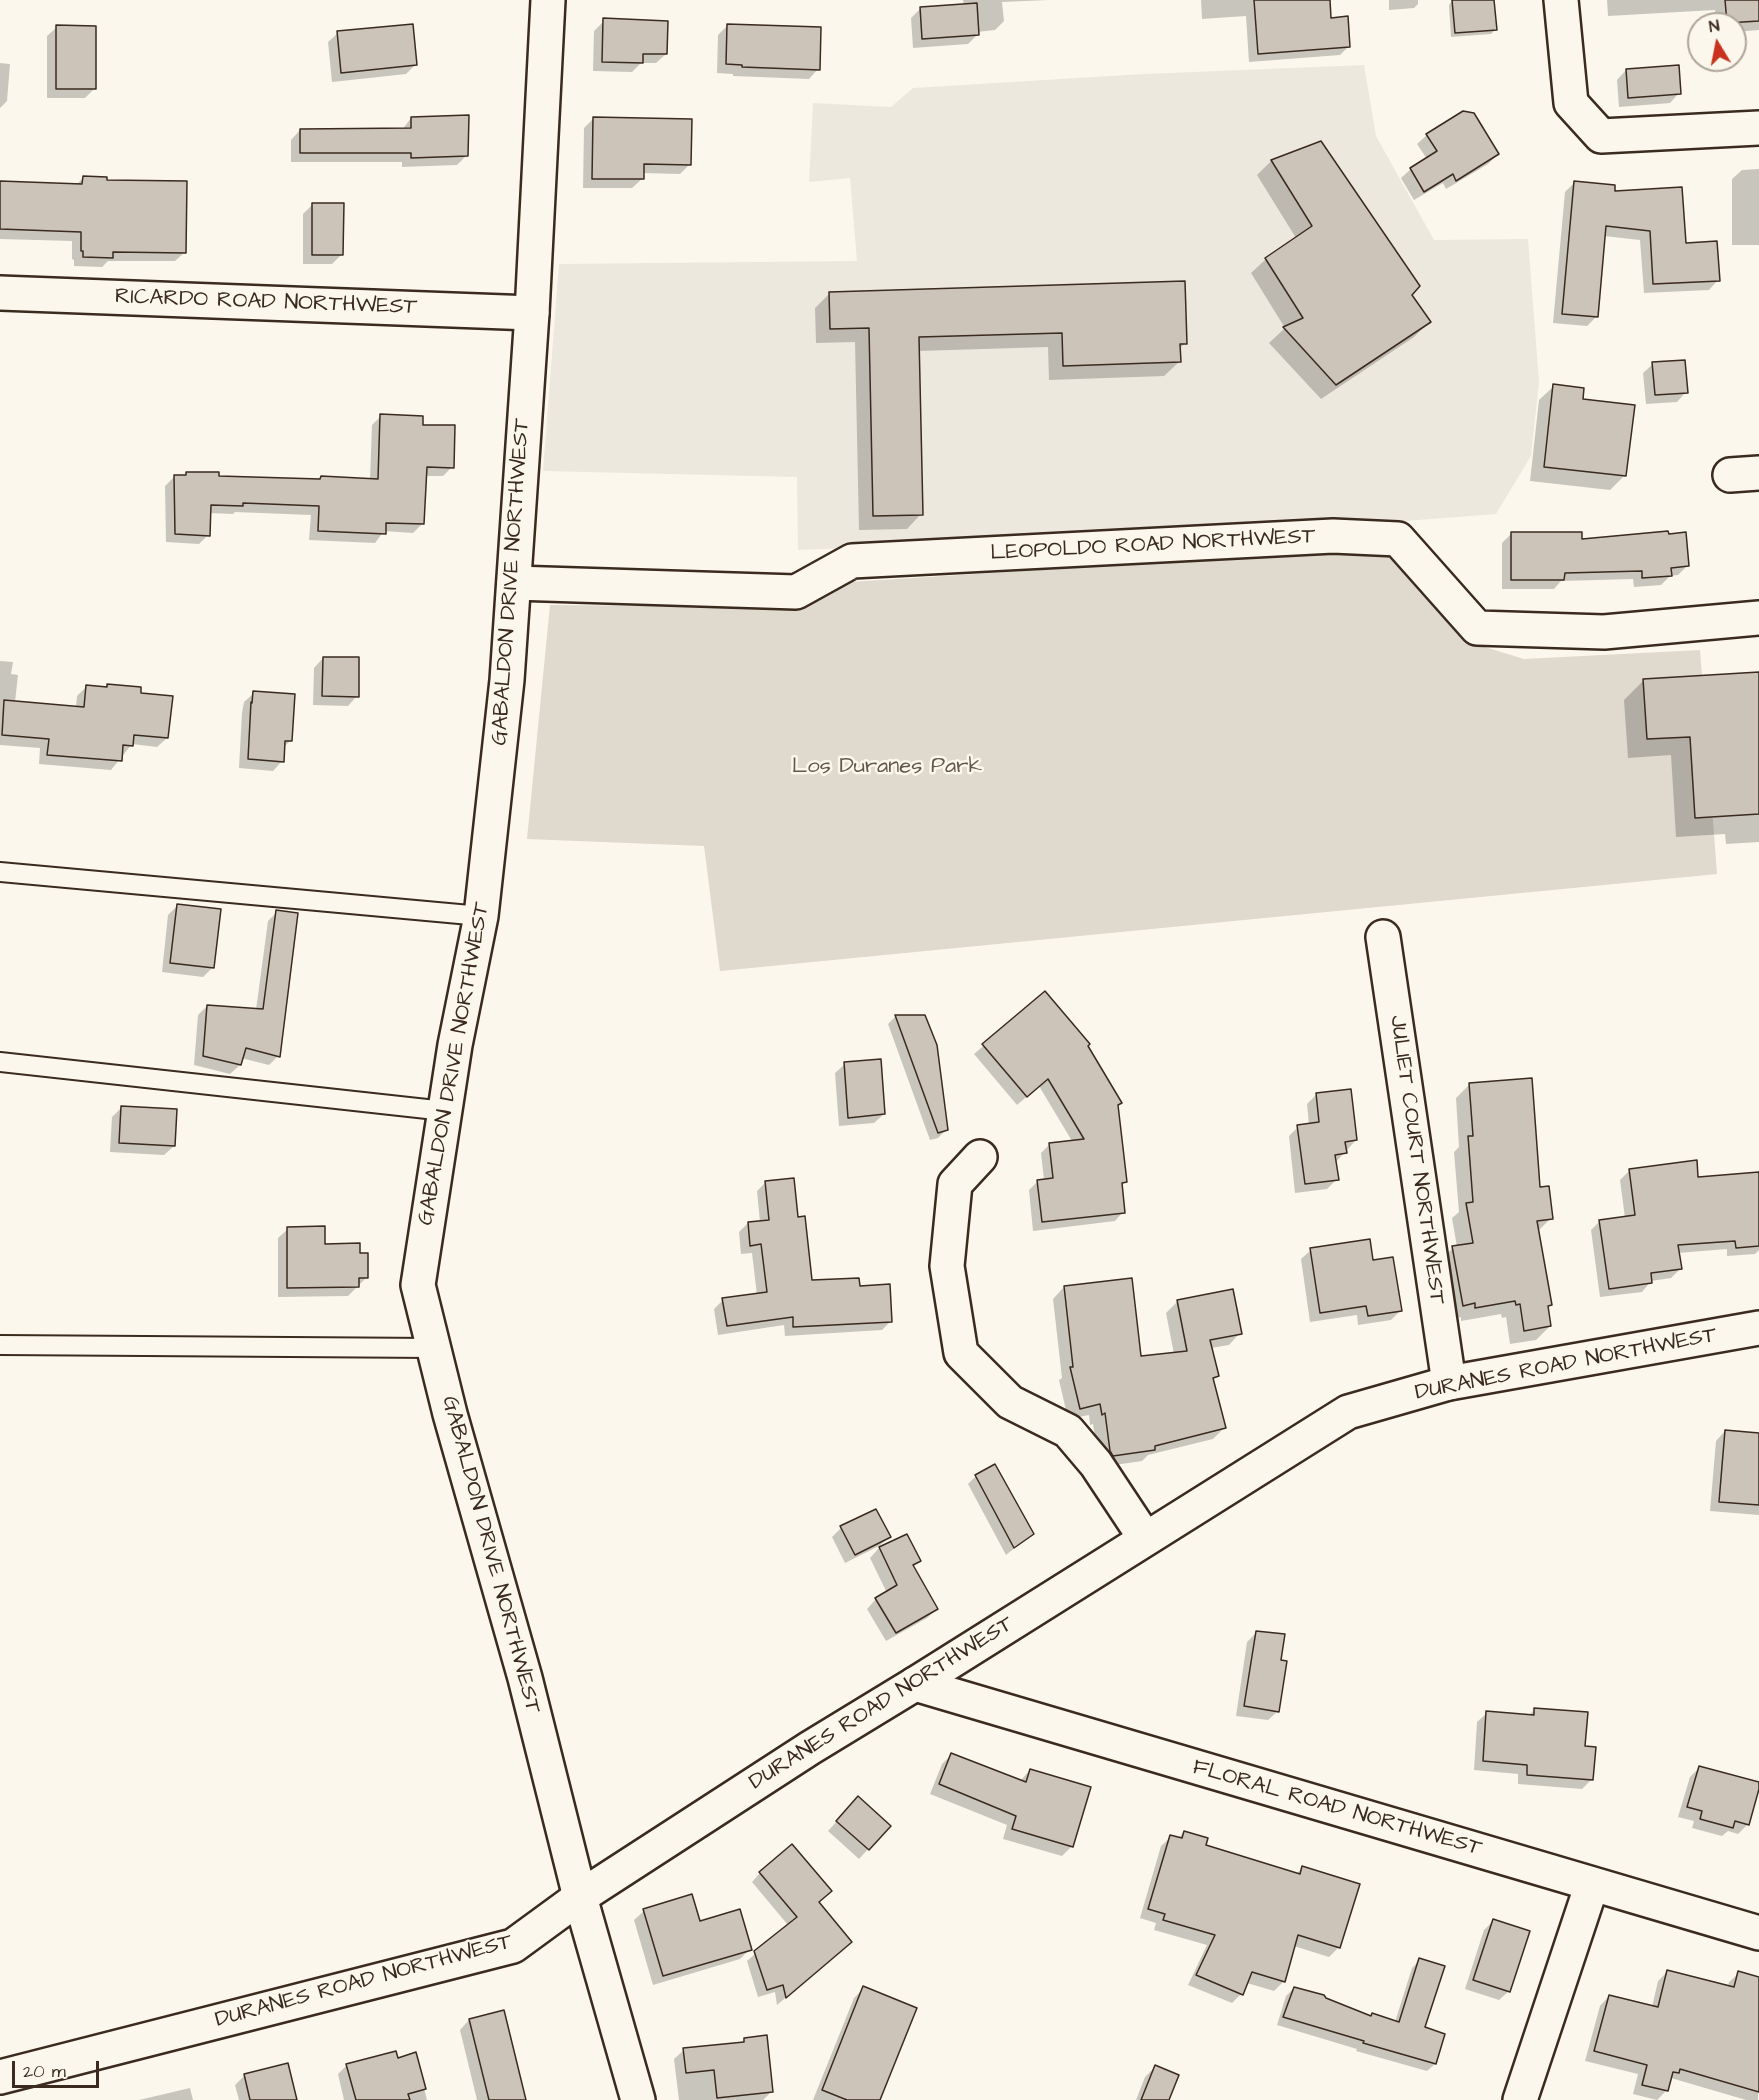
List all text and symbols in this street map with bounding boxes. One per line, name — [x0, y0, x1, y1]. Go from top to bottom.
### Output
north arrow — [1687, 12, 1747, 72]
text: N — [1707, 15, 1721, 38]
street label: RICARDO ROAD NORTHWEST — [114, 285, 418, 321]
street label: GABALDON DRIVE NORTHWEST — [487, 418, 537, 746]
street label: LEOPOLDO ROAD NORTHWEST — [990, 524, 1316, 568]
park label: Los Duranes Park — [792, 754, 982, 780]
street label: GABALDON DRIVE NORTHWEST — [414, 900, 496, 1228]
street label: JULIET COURT NORTHWEST — [1383, 1014, 1449, 1306]
street label: DURANES ROAD NORTHWEST — [1413, 1323, 1719, 1407]
street label: GABALDON DRIVE NORTHWEST — [435, 1393, 545, 1717]
street label: DURANES ROAD NORTHWEST — [745, 1612, 1019, 1796]
street label: FLORAL ROAD NORTHWEST — [1189, 1755, 1485, 1863]
street label: DURANES ROAD NORTHWEST — [213, 1930, 515, 2034]
scale bar — [15, 2049, 102, 2087]
text: 20 m — [23, 2059, 66, 2084]

